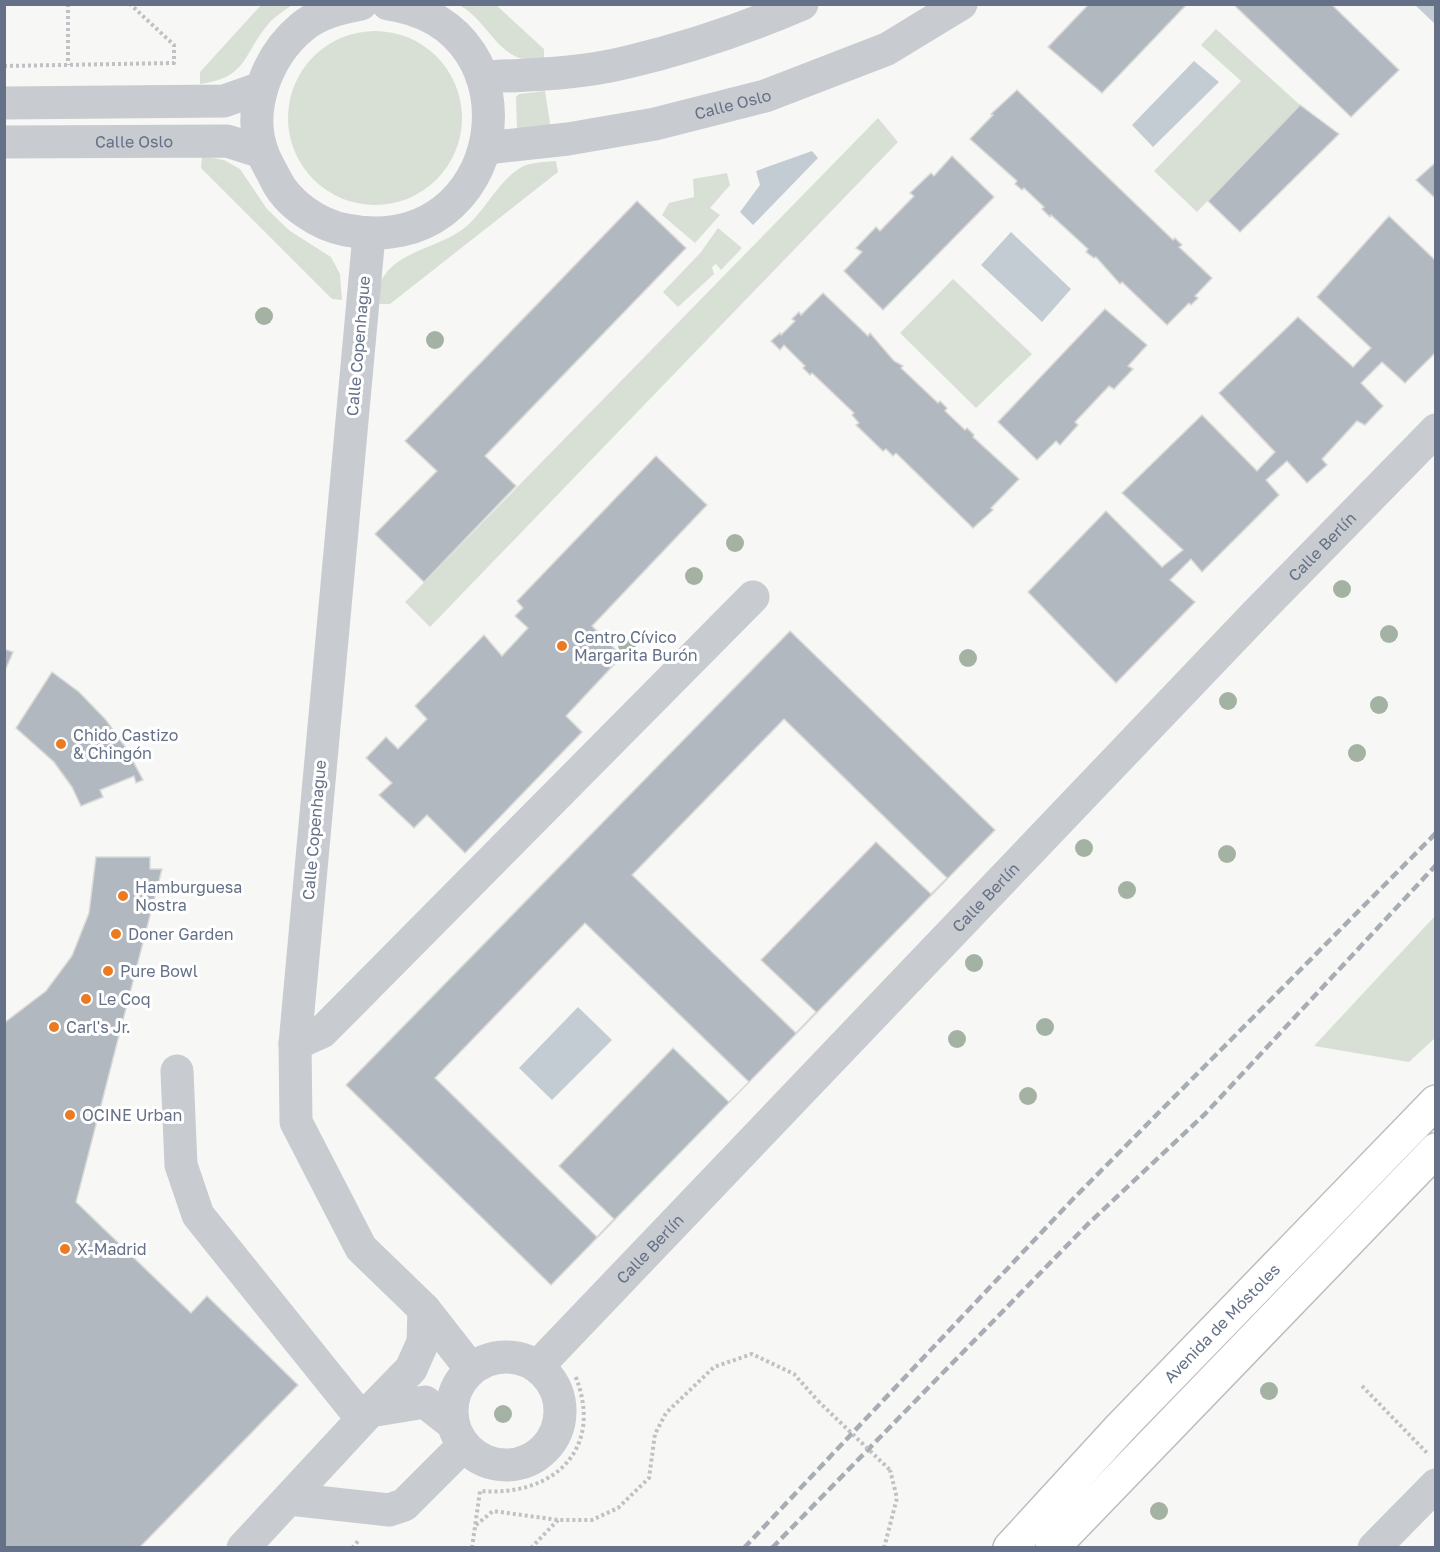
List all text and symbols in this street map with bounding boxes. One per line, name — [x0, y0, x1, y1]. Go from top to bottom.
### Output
street label: Calle Oslo — [692, 85, 774, 124]
street label: Calle Oslo — [95, 131, 173, 152]
street label: Calle Copenhague — [342, 275, 374, 417]
street label: Calle Berlín — [1284, 508, 1360, 585]
place label: Centro Cívico Margarita Burón — [574, 627, 698, 665]
marker: Centro Cívico Margarita Burón — [555, 639, 569, 653]
place label: Chido Castizo & Chingón — [73, 725, 178, 763]
marker: Chido Castizo & Chingón — [54, 737, 68, 751]
street label: Calle Copenhague — [298, 759, 330, 901]
street label: Calle Berlín — [948, 858, 1023, 936]
place label: Hamburguesa Nostra — [135, 877, 242, 915]
marker: Hamburguesa Nostra — [116, 889, 130, 903]
place label: Doner Garden — [128, 924, 234, 944]
marker: Doner Garden — [109, 927, 123, 941]
place label: Pure Bowl — [120, 961, 198, 981]
marker: Pure Bowl — [101, 964, 115, 978]
place label: Le Coq — [98, 989, 151, 1009]
marker: Le Coq — [79, 992, 93, 1006]
place label: Carl's Jr. — [66, 1017, 131, 1037]
marker: Carl's Jr. — [47, 1020, 61, 1034]
place label: OCINE Urban — [82, 1105, 182, 1125]
marker: OCINE Urban — [63, 1108, 77, 1122]
street label: Calle Berlín — [612, 1210, 688, 1288]
place label: X-Madrid — [77, 1239, 147, 1259]
marker: X-Madrid — [58, 1242, 72, 1256]
street label: Avenida de Móstoles — [1159, 1259, 1284, 1387]

